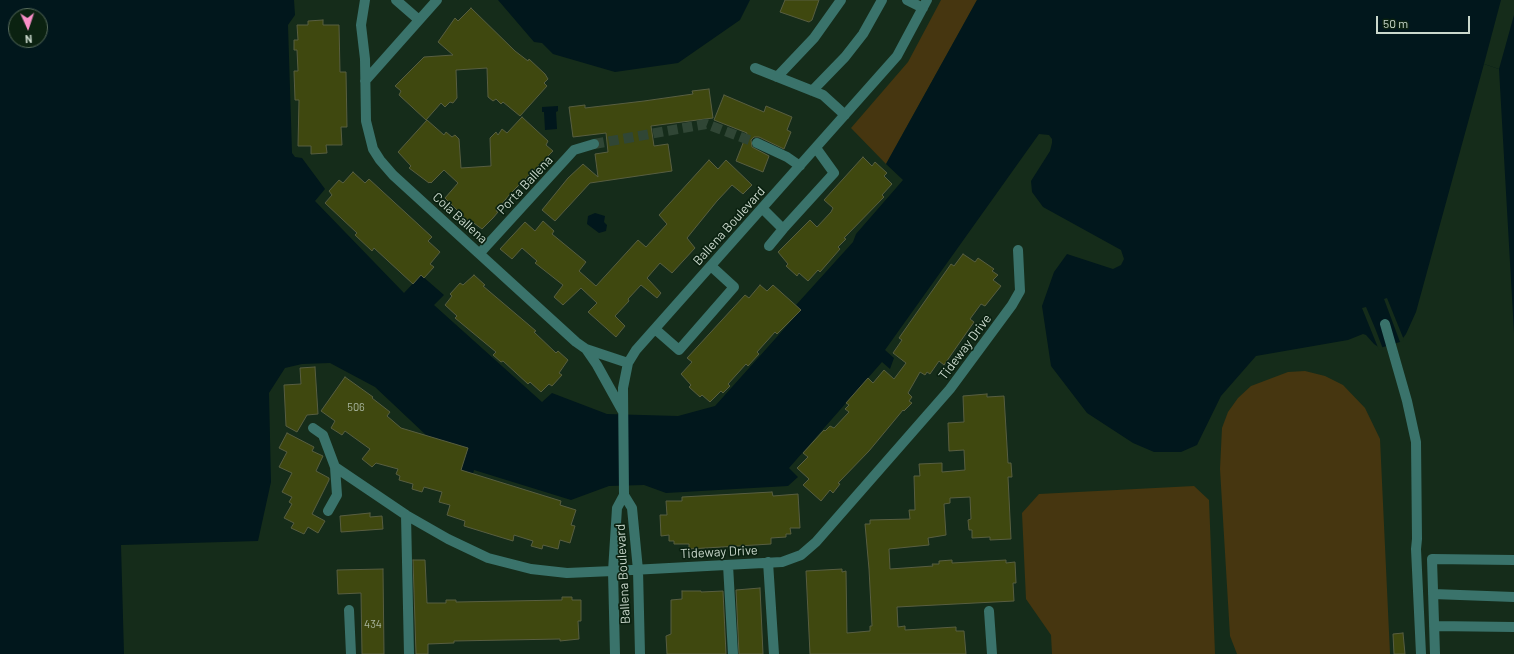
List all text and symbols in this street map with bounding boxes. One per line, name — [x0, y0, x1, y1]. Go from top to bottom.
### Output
north arrow — [8, 8, 48, 48]
scale bar — [1378, 8, 1472, 34]
text: 50 m — [1383, 16, 1408, 30]
text: N — [25, 33, 33, 46]
street label: Porta Ballena — [494, 152, 556, 218]
street label: Ballena Boulevard — [690, 184, 768, 268]
street label: Cola Ballena — [429, 189, 491, 247]
street label: Tideway Drive — [935, 311, 995, 383]
house number: 506 — [347, 400, 365, 414]
street label: Ballena Boulevard — [613, 524, 633, 624]
street label: Tideway Drive — [680, 542, 758, 562]
house number: 434 — [364, 617, 382, 631]

